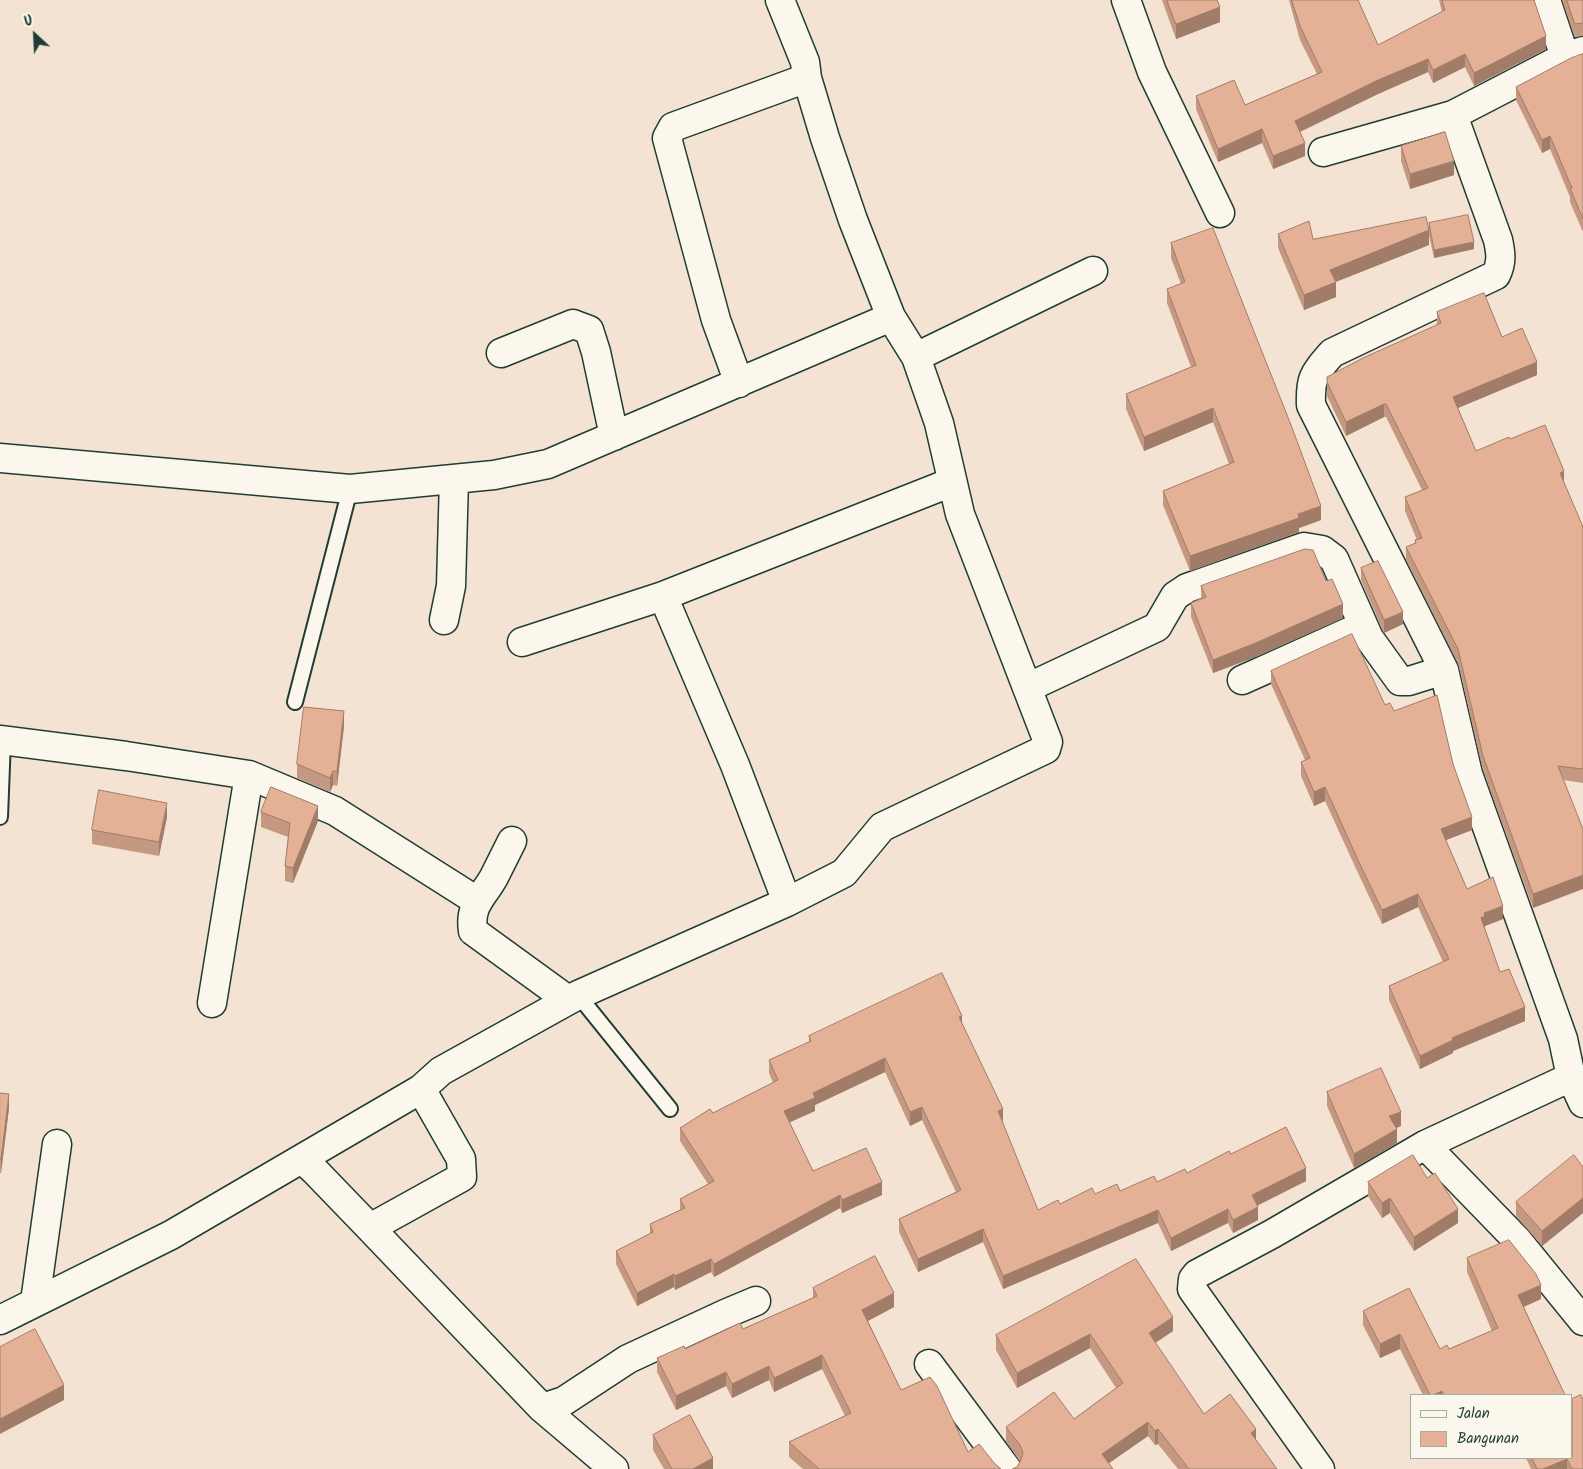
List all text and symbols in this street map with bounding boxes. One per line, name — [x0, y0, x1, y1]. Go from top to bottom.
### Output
north arrow — [10, 10, 60, 60]
text: U — [20, 10, 37, 33]
legend — [1410, 1394, 1573, 1459]
text: Jalan — [1457, 1402, 1490, 1426]
text: Bangunan — [1457, 1427, 1519, 1451]

